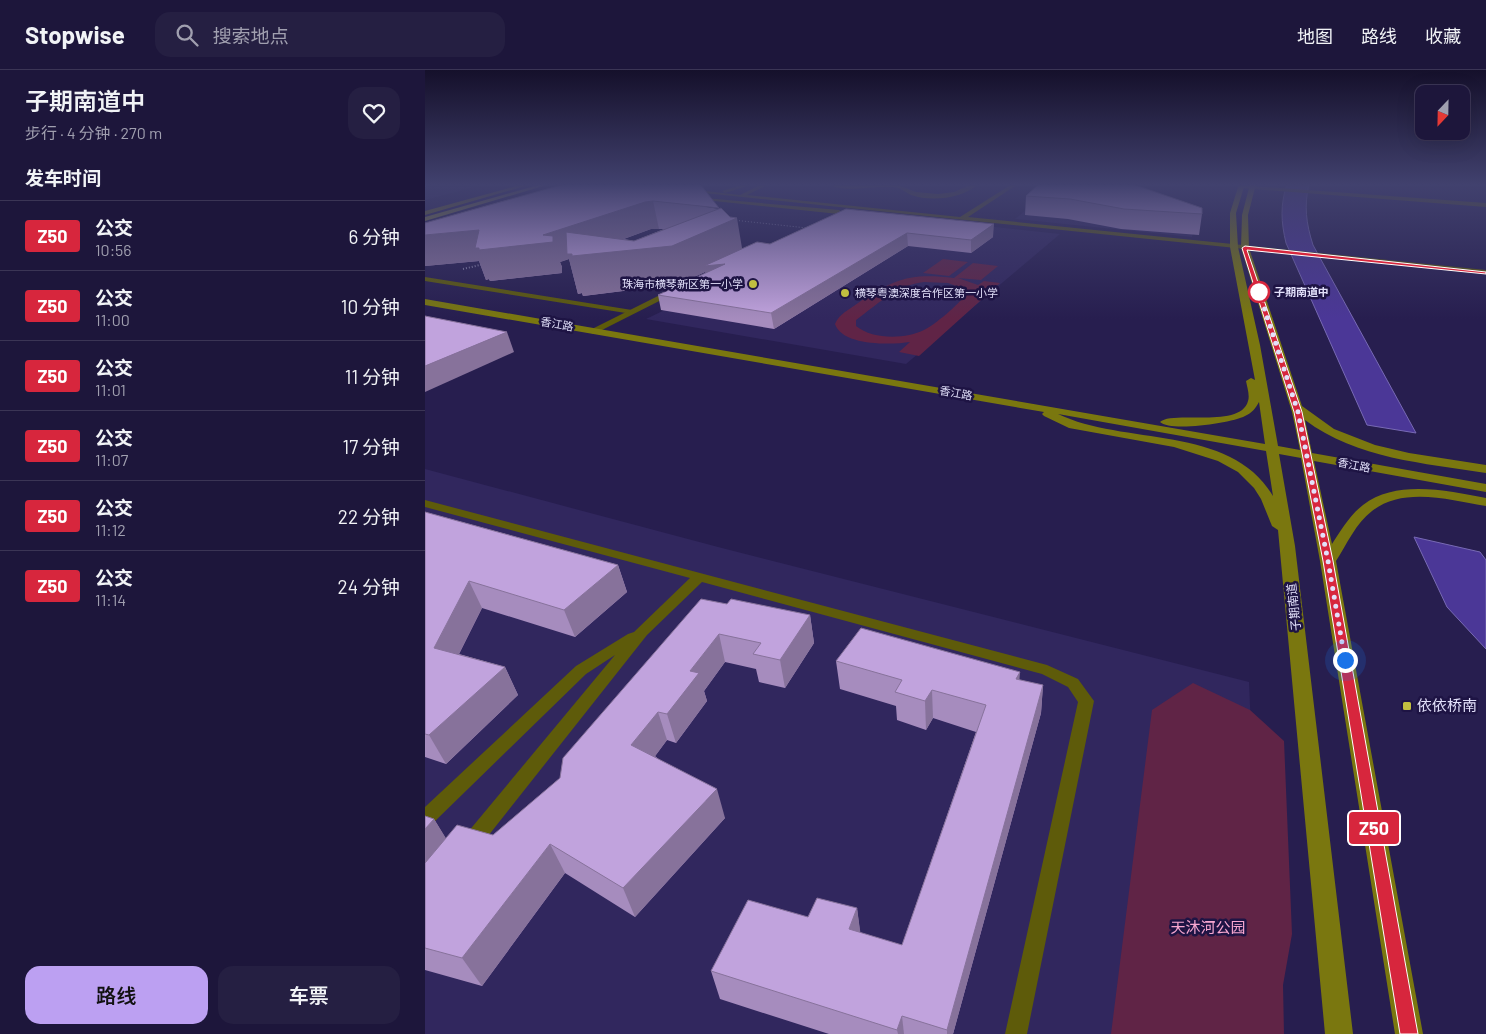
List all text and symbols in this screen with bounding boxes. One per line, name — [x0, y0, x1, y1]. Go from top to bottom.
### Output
search box — [155, 12, 505, 57]
text: Stopwise — [25, 20, 125, 49]
icon: search — [173, 21, 201, 49]
text: 搜索地点 — [213, 24, 289, 47]
text: 地图 — [1297, 25, 1333, 47]
text: 路线 — [1361, 25, 1397, 47]
text: 收藏 — [1425, 25, 1461, 47]
north arrow — [1415, 85, 1470, 140]
map controls — [1415, 85, 1470, 140]
text: 子期南道中 — [25, 86, 145, 115]
button: heart — [348, 87, 400, 139]
text: 步行 · 4 分钟 · 270 m — [25, 123, 162, 142]
text: 发车时间 — [25, 166, 101, 189]
text: 公交 — [95, 216, 133, 239]
text: Z50 — [38, 225, 68, 247]
text: 6 分钟 — [348, 225, 400, 248]
text: 10:56 — [95, 240, 132, 259]
place label: 珠海市横琴新区第一小学 — [622, 277, 743, 290]
marker: 珠海市横琴新区第一小学 — [747, 278, 759, 290]
marker: 子期南道中 — [1248, 281, 1270, 303]
place label: 子期南道中 — [1274, 285, 1329, 298]
text: 公交 — [95, 286, 133, 309]
place label: 横琴粤澳深度合作区第一小学 — [855, 286, 998, 299]
marker: 横琴粤澳深度合作区第一小学 — [839, 287, 851, 299]
text: Z50 — [38, 295, 68, 317]
text: 10 分钟 — [341, 295, 400, 318]
text: 11:00 — [95, 310, 130, 329]
street label: 香江路 — [540, 314, 574, 333]
text: 公交 — [95, 356, 133, 379]
text: Z50 — [38, 365, 68, 387]
text: 11 分钟 — [345, 365, 400, 388]
text: 11:01 — [95, 380, 126, 399]
street label: 香江路 — [939, 383, 973, 402]
text: 公交 — [95, 426, 133, 449]
text: Z50 — [38, 435, 68, 457]
text: 17 分钟 — [343, 435, 400, 458]
text: 11:07 — [95, 450, 128, 469]
street label: 香江路 — [1337, 455, 1372, 474]
text: 公交 — [95, 496, 133, 519]
text: Z50 — [38, 505, 68, 527]
text: 22 分钟 — [338, 505, 400, 528]
text: 11:12 — [95, 520, 126, 539]
text: 公交 — [95, 566, 133, 589]
text: Z50 — [38, 575, 68, 597]
text: 24 分钟 — [338, 575, 400, 598]
street label: 子期南道 — [1284, 582, 1302, 632]
text: 11:14 — [95, 590, 126, 609]
your location — [1333, 648, 1358, 673]
place label: 依依桥南 — [1417, 696, 1477, 714]
marker: 依依桥南 — [1401, 700, 1413, 712]
line badge: Z50 — [1345, 812, 1403, 844]
text: Z50 — [1359, 817, 1389, 839]
park label: 天沐河公园 — [1170, 918, 1246, 936]
button: 路线 — [25, 966, 208, 1024]
button: 车票 — [218, 966, 400, 1024]

